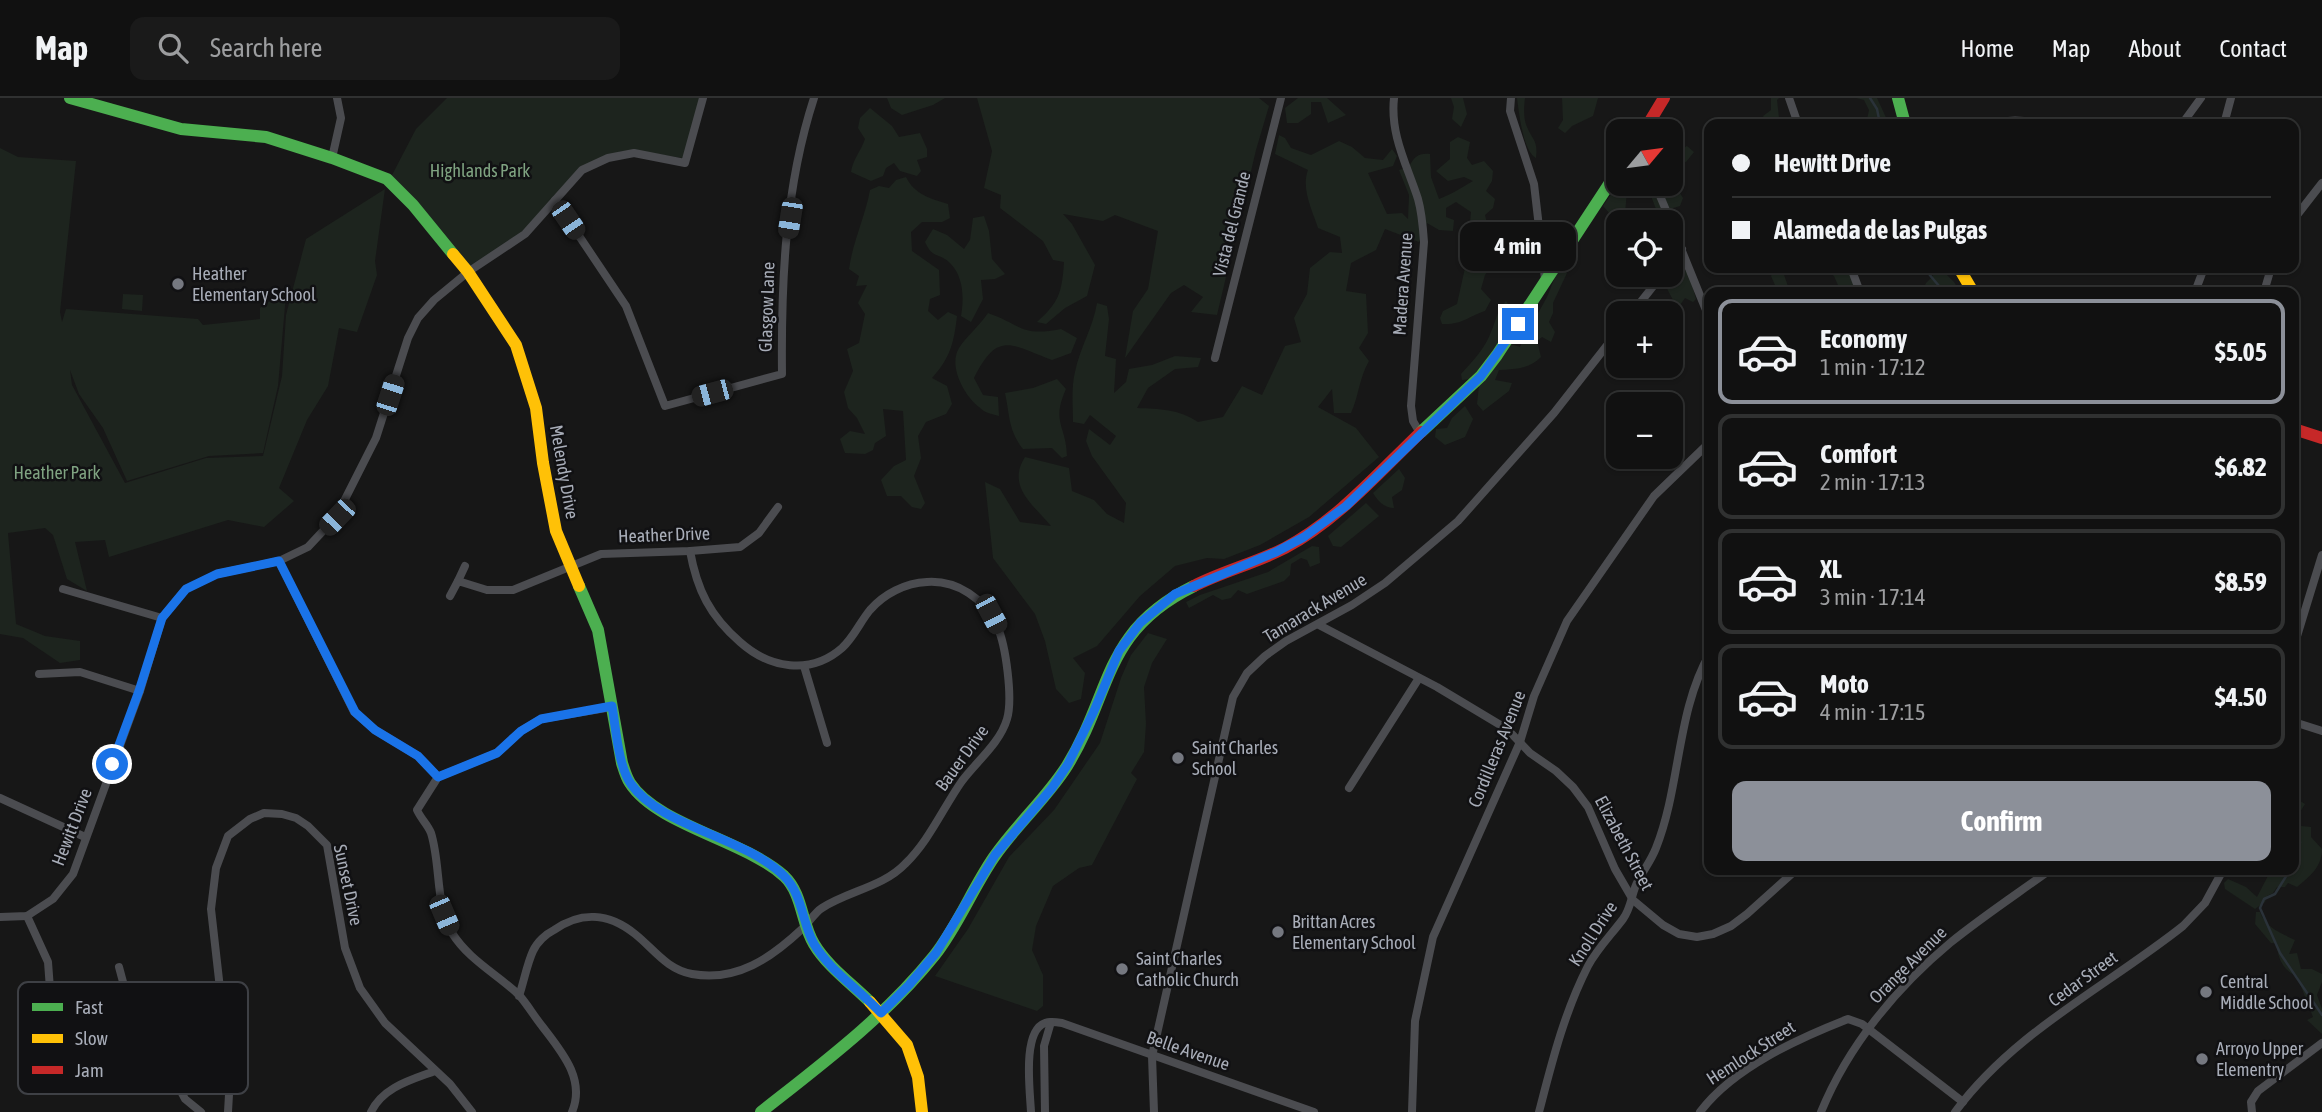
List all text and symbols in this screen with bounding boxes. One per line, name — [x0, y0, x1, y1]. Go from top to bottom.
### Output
search box — [130, 17, 620, 80]
text: Map — [35, 29, 88, 67]
icon: search — [154, 29, 192, 67]
text: Search here — [210, 33, 322, 63]
text: Home — [1960, 35, 2014, 62]
text: Map — [2052, 35, 2090, 62]
text: About — [2128, 35, 2181, 62]
text: Contact — [2219, 35, 2287, 62]
north arrow — [1606, 119, 1684, 196]
map controls — [1606, 119, 1683, 469]
text: Hewitt Drive — [1774, 148, 1891, 178]
park label: Highlands Park — [430, 160, 530, 181]
street label: Vista del Grande — [1208, 169, 1255, 279]
car — [777, 196, 804, 240]
car — [548, 197, 589, 243]
button: locate — [1606, 210, 1683, 287]
text: Alameda de las Pulgas — [1774, 215, 1987, 245]
callout: 4 min — [1460, 222, 1576, 272]
street label: Madera Avenue — [1388, 232, 1417, 336]
text: 4 min — [1495, 233, 1541, 259]
street label: Glasgow Lane — [754, 262, 779, 352]
place label: Heather Elementary School — [192, 263, 316, 305]
marker: Heather Elementary School — [170, 276, 186, 292]
button: + — [1606, 301, 1683, 378]
route end — [1502, 308, 1534, 340]
icon: car — [1736, 320, 1799, 383]
text: Economy — [1820, 324, 1907, 354]
text: $5.05 — [2215, 337, 2267, 367]
text: 1 min · 17:12 — [1820, 354, 1926, 380]
car — [374, 372, 407, 418]
car — [689, 377, 736, 409]
button: − — [1606, 392, 1683, 469]
street label: Melendy Drive — [546, 423, 583, 521]
icon: car — [1736, 435, 1799, 498]
text: Comfort — [1820, 439, 1897, 469]
text: $6.82 — [2215, 452, 2267, 482]
park label: Heather Park — [14, 462, 101, 483]
text: 2 min · 17:13 — [1820, 469, 1926, 495]
car — [315, 495, 360, 539]
street label: Heather Drive — [618, 522, 710, 547]
icon: car — [1736, 550, 1799, 613]
text: XL — [1820, 554, 1842, 584]
text: $8.59 — [2215, 567, 2267, 597]
street label: Tamarack Avenue — [1259, 569, 1370, 647]
text: 3 min · 17:14 — [1820, 584, 1926, 610]
car — [972, 591, 1011, 637]
icon: car — [1736, 665, 1799, 728]
text: Moto — [1820, 669, 1869, 699]
text: $4.50 — [2215, 682, 2267, 712]
street label: Cordilleras Avenue — [1464, 687, 1530, 810]
text: 4 min · 17:15 — [1820, 699, 1926, 725]
street label: Bauer Drive — [931, 721, 993, 795]
place label: Saint Charles School — [1192, 737, 1278, 779]
route start — [96, 748, 128, 780]
marker: Saint Charles School — [1170, 750, 1186, 766]
button: Confirm — [1732, 781, 2271, 861]
street label: Hewitt Drive — [47, 785, 96, 868]
street label: Elizabeth Street — [1591, 792, 1658, 894]
street label: Sunset Drive — [330, 843, 367, 927]
car — [427, 892, 462, 938]
street label: Knoll Drive — [1564, 897, 1621, 970]
place label: Brittan Acres Elementary School — [1292, 911, 1416, 953]
street label: Orange Avenue — [1865, 922, 1951, 1008]
marker: Brittan Acres Elementary School — [1270, 924, 1286, 940]
street label: Cedar Street — [2044, 946, 2121, 1011]
place label: Saint Charles Catholic Church — [1136, 948, 1239, 990]
marker: Saint Charles Catholic Church — [1114, 961, 1130, 977]
place label: Central Middle School — [2220, 971, 2313, 1013]
legend — [18, 982, 248, 1094]
marker: Central Middle School — [2198, 984, 2214, 1000]
text: Fast — [75, 996, 103, 1018]
street label: Hemlock Street — [1703, 1016, 1799, 1089]
text: Slow — [75, 1027, 109, 1049]
street label: Belle Avenue — [1144, 1027, 1232, 1075]
place label: Arroyo Upper Elementry — [2216, 1038, 2304, 1080]
marker: Arroyo Upper Elementry — [2194, 1051, 2210, 1067]
text: Jam — [75, 1059, 104, 1081]

